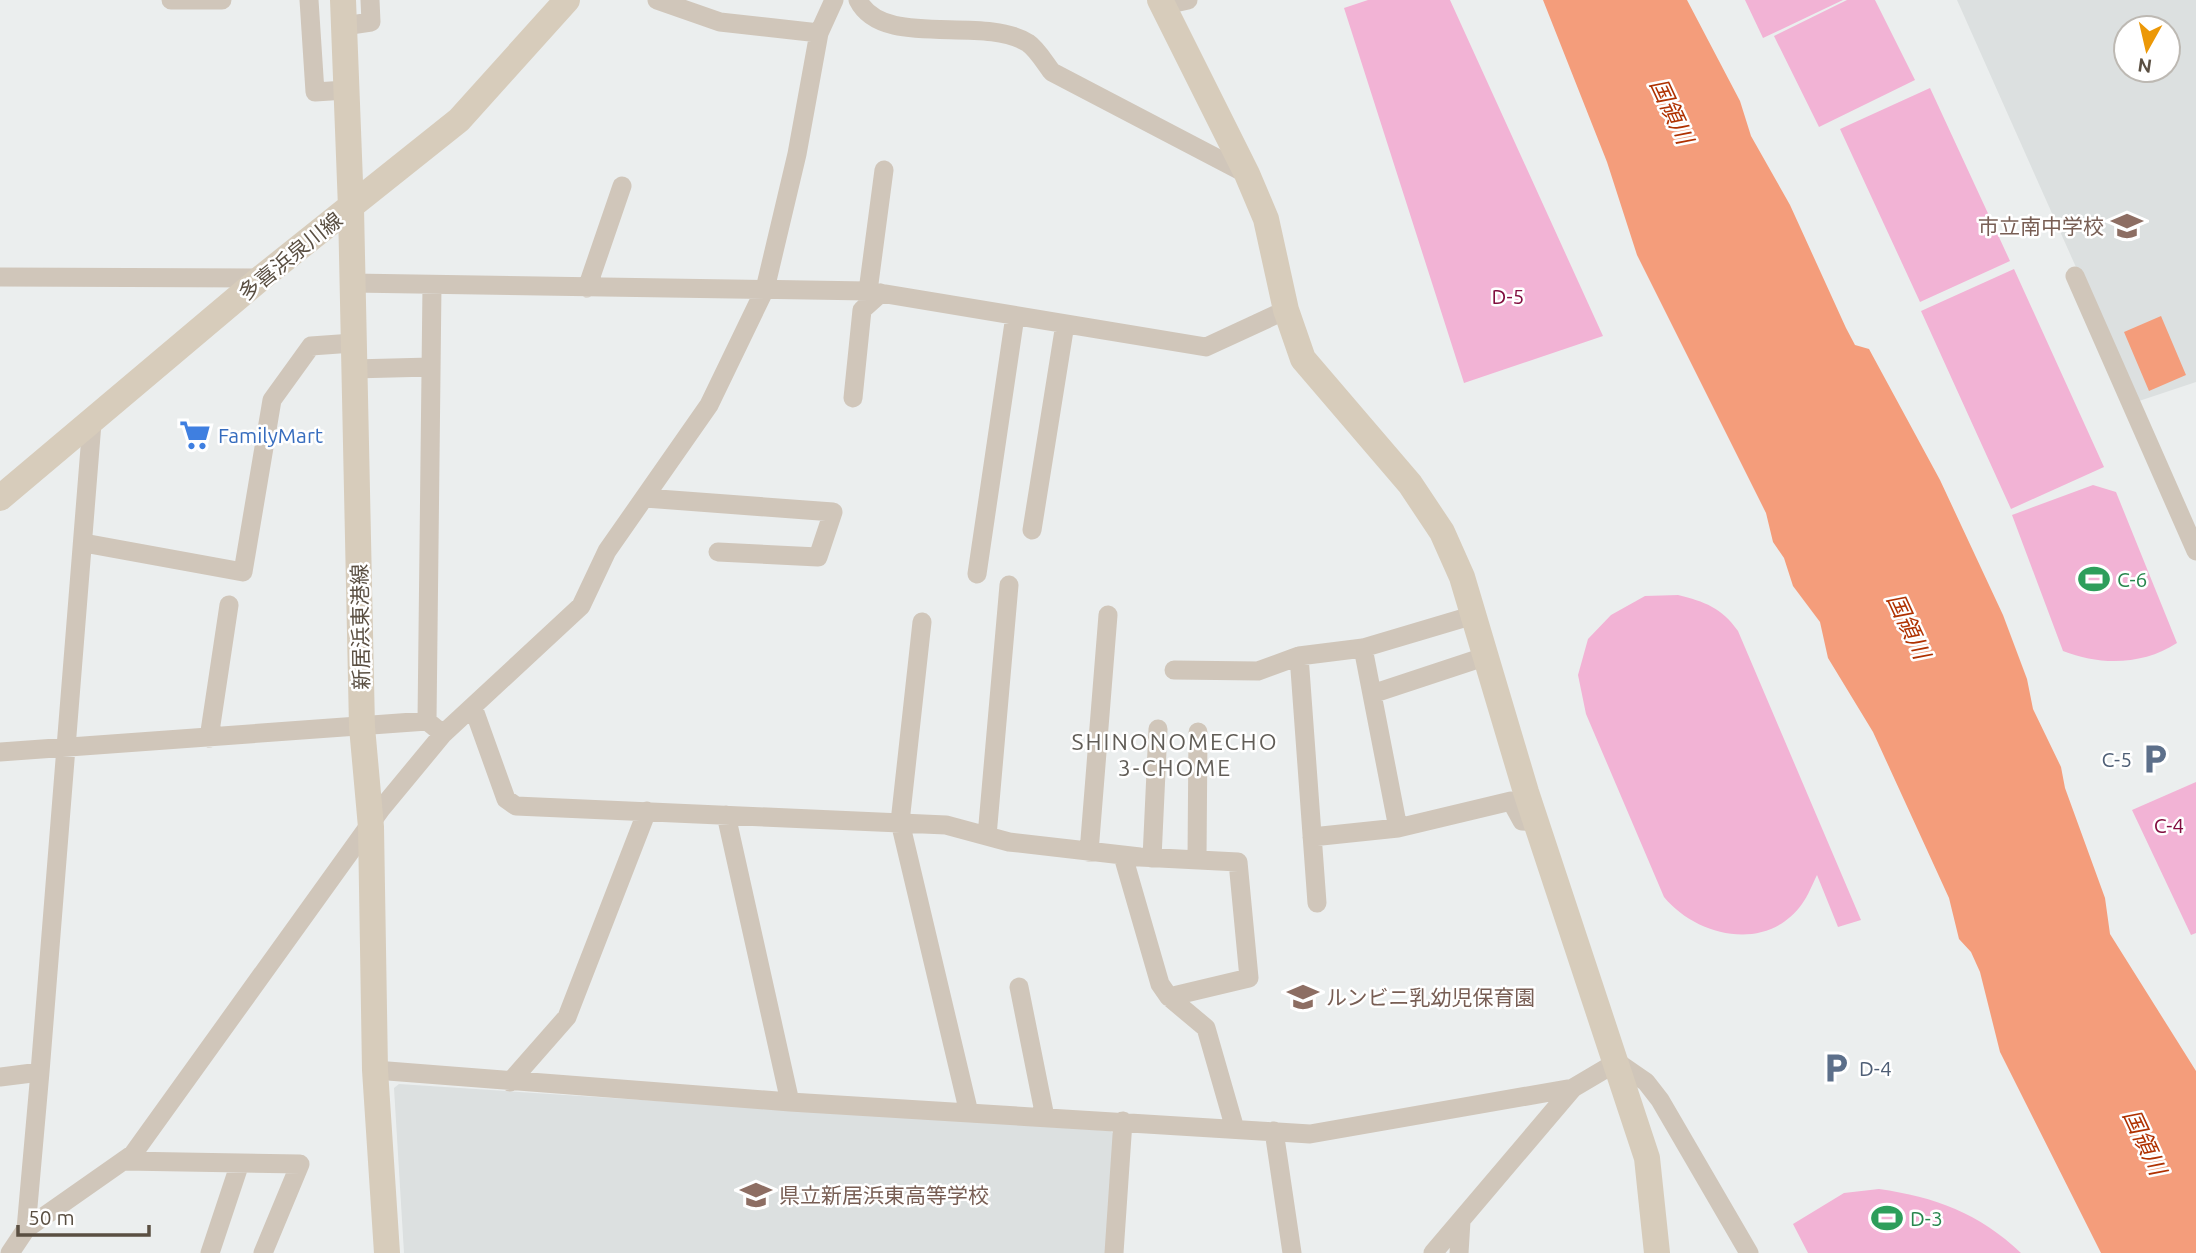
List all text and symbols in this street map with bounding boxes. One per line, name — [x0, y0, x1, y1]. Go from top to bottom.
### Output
north arrow — [2112, 14, 2182, 84]
text: N — [2136, 54, 2153, 78]
water label: 国領川 — [1646, 74, 1699, 150]
street label: 多喜浜泉川線 — [233, 207, 347, 305]
school or university icon: 市立南中学校 — [2110, 209, 2144, 243]
place label: 市立南中学校 — [1978, 214, 2104, 238]
park label: D-5 — [1492, 284, 1524, 308]
supermarket icon: FamilyMart — [178, 418, 212, 452]
place label: FamilyMart — [218, 423, 323, 447]
sports icon: C-6 — [2077, 562, 2111, 596]
street label: 新居浜東港線 — [347, 564, 373, 690]
place label: C-6 — [2117, 567, 2147, 591]
water label: 国領川 — [1883, 589, 1936, 665]
district label: SHINONOMECHO 3-CHOME — [1071, 729, 1279, 780]
parking icon: C-5 — [2138, 742, 2172, 776]
place label: C-5 — [2102, 747, 2132, 771]
park label: C-4 — [2154, 813, 2184, 837]
school or university icon: ルンビニ乳幼児保育園 — [1286, 980, 1320, 1014]
place label: ルンビニ乳幼児保育園 — [1326, 985, 1536, 1009]
parking icon: D-4 — [1819, 1051, 1853, 1085]
place label: D-4 — [1859, 1056, 1892, 1080]
water label: 国領川 — [2119, 1105, 2172, 1181]
school or university icon: 県立新居浜東高等学校 — [739, 1178, 773, 1212]
place label: 県立新居浜東高等学校 — [779, 1183, 989, 1207]
scale bar — [18, 1194, 149, 1238]
sports icon: D-3 — [1870, 1201, 1904, 1235]
text: 50 m — [28, 1205, 75, 1229]
place label: D-3 — [1910, 1206, 1943, 1230]

